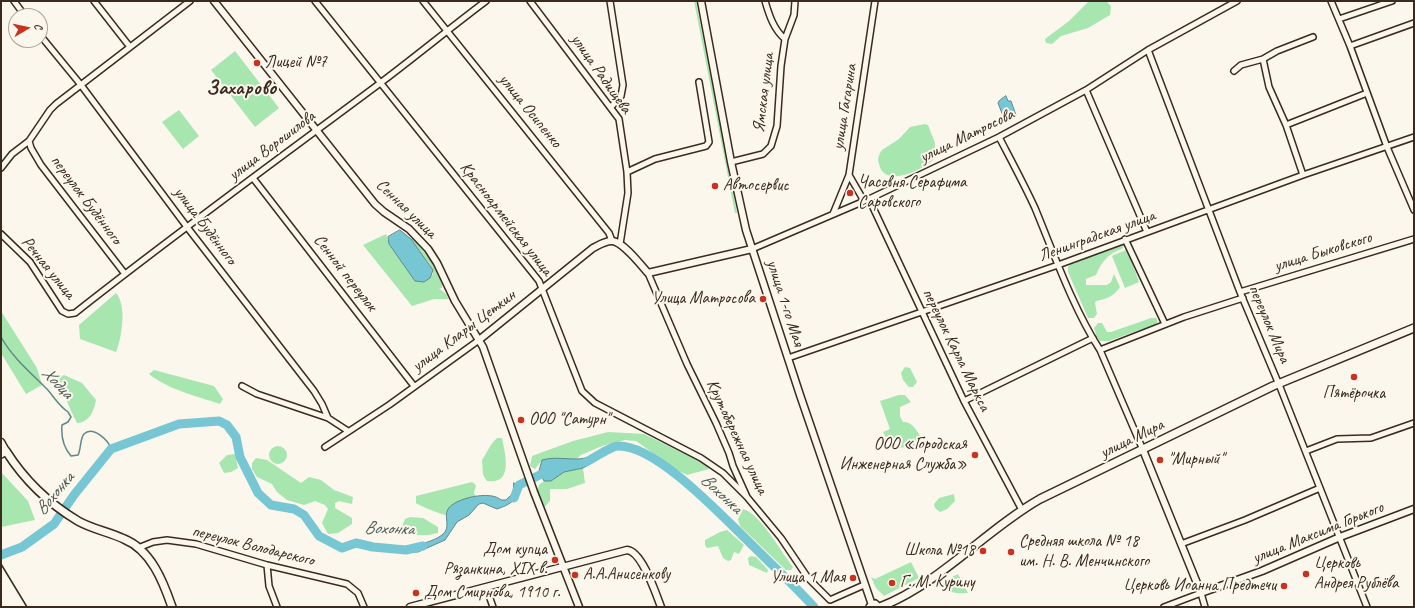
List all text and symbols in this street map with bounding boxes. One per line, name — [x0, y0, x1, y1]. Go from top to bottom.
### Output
north arrow — [8, 8, 48, 48]
text: С — [32, 23, 46, 30]
street label: улица Радищева — [566, 30, 636, 118]
street label: Ямская улица — [749, 52, 779, 134]
place label: Лицей №7 — [265, 53, 327, 73]
marker: Лицей №7 — [252, 58, 262, 68]
street label: улица Гагарина — [828, 63, 862, 151]
street label: улица Осипенко — [494, 70, 566, 152]
district label: Захарово — [206, 75, 276, 101]
street label: улица Матросова — [916, 104, 1018, 168]
street label: улица Ворошилова — [225, 107, 319, 185]
street label: переулок Будённого — [46, 151, 126, 249]
street label: Красноармейская улица — [455, 158, 557, 280]
place label: Часовня Серафима Саровского — [858, 173, 966, 213]
street label: Сенная улица — [371, 175, 441, 243]
place label: Автосервис — [723, 176, 789, 196]
marker: Автосервис — [710, 181, 720, 191]
street label: улица Будённого — [169, 183, 241, 269]
marker: Часовня Серафима Саровского — [845, 188, 855, 198]
street label: Ленинградская улица — [1036, 206, 1158, 266]
street label: улица Быковского — [1272, 227, 1374, 277]
street label: Сенной переулок — [309, 231, 381, 315]
street label: Речная улица — [17, 232, 79, 304]
street label: улица 1-го Мая — [761, 257, 809, 349]
street label: переулок Мира — [1243, 282, 1295, 366]
street label: улица Клары Цеткин — [408, 285, 520, 377]
street label: переулок Карла Маркса — [917, 285, 995, 415]
place label: Улица Матросова — [652, 289, 755, 309]
marker: Улица Матросова — [758, 294, 768, 304]
water label: Ходца — [37, 363, 77, 403]
marker: Пятёрочка — [1349, 372, 1359, 382]
street label: Крутобережная улица — [701, 376, 773, 498]
place label: Пятёрочка — [1323, 384, 1385, 404]
place label: ООО "Сатурн" — [529, 410, 609, 430]
marker: ООО "Сатурн" — [516, 415, 526, 425]
street label: улица Мира — [1097, 415, 1167, 463]
place label: ООО «Городская Инженерная Служба» — [840, 435, 967, 475]
marker: ООО «Городская Инженерная Служба» — [970, 450, 980, 460]
place label: "Мирный" — [1168, 450, 1224, 470]
marker: "Мирный" — [1155, 455, 1165, 465]
water label: Вохонка — [31, 468, 79, 520]
water label: Вохонка — [695, 469, 747, 519]
street label: улица Максима Горького — [1250, 497, 1386, 569]
water label: Вохонка — [364, 517, 414, 541]
street label: переулок Володарского — [190, 521, 316, 571]
place label: Средняя школа № 18 им. Н. В. Менчинского — [1019, 532, 1149, 572]
place label: Дом купца Рязанкина, XIX в. — [444, 540, 547, 580]
place label: Школа №18 — [904, 541, 975, 561]
marker: Школа №18 — [978, 546, 988, 556]
marker: Средняя школа № 18 им. Н. В. Менчинского — [1006, 547, 1016, 557]
place label: Церковь Андрея Рублёва — [1314, 554, 1398, 594]
marker: Дом купца Рязанкина, XIX в. — [550, 555, 560, 565]
place label: А.А.Анисенкову — [583, 565, 670, 585]
place label: Улица 1 Мая — [771, 568, 845, 588]
marker: Церковь Андрея Рублёва — [1301, 569, 1311, 579]
marker: А.А.Анисенкову — [570, 570, 580, 580]
marker: Улица 1 Мая — [848, 573, 858, 583]
place label: Г. М. Курину — [900, 573, 975, 593]
place label: Церковь Иоанна Предтечи — [1123, 576, 1276, 596]
marker: Г. М. Курину — [887, 578, 897, 588]
marker: Церковь Иоанна Предтечи — [1279, 581, 1289, 591]
place label: Дом Смирнова, 1910 г. — [424, 583, 560, 603]
marker: Дом Смирнова, 1910 г. — [411, 588, 421, 598]

